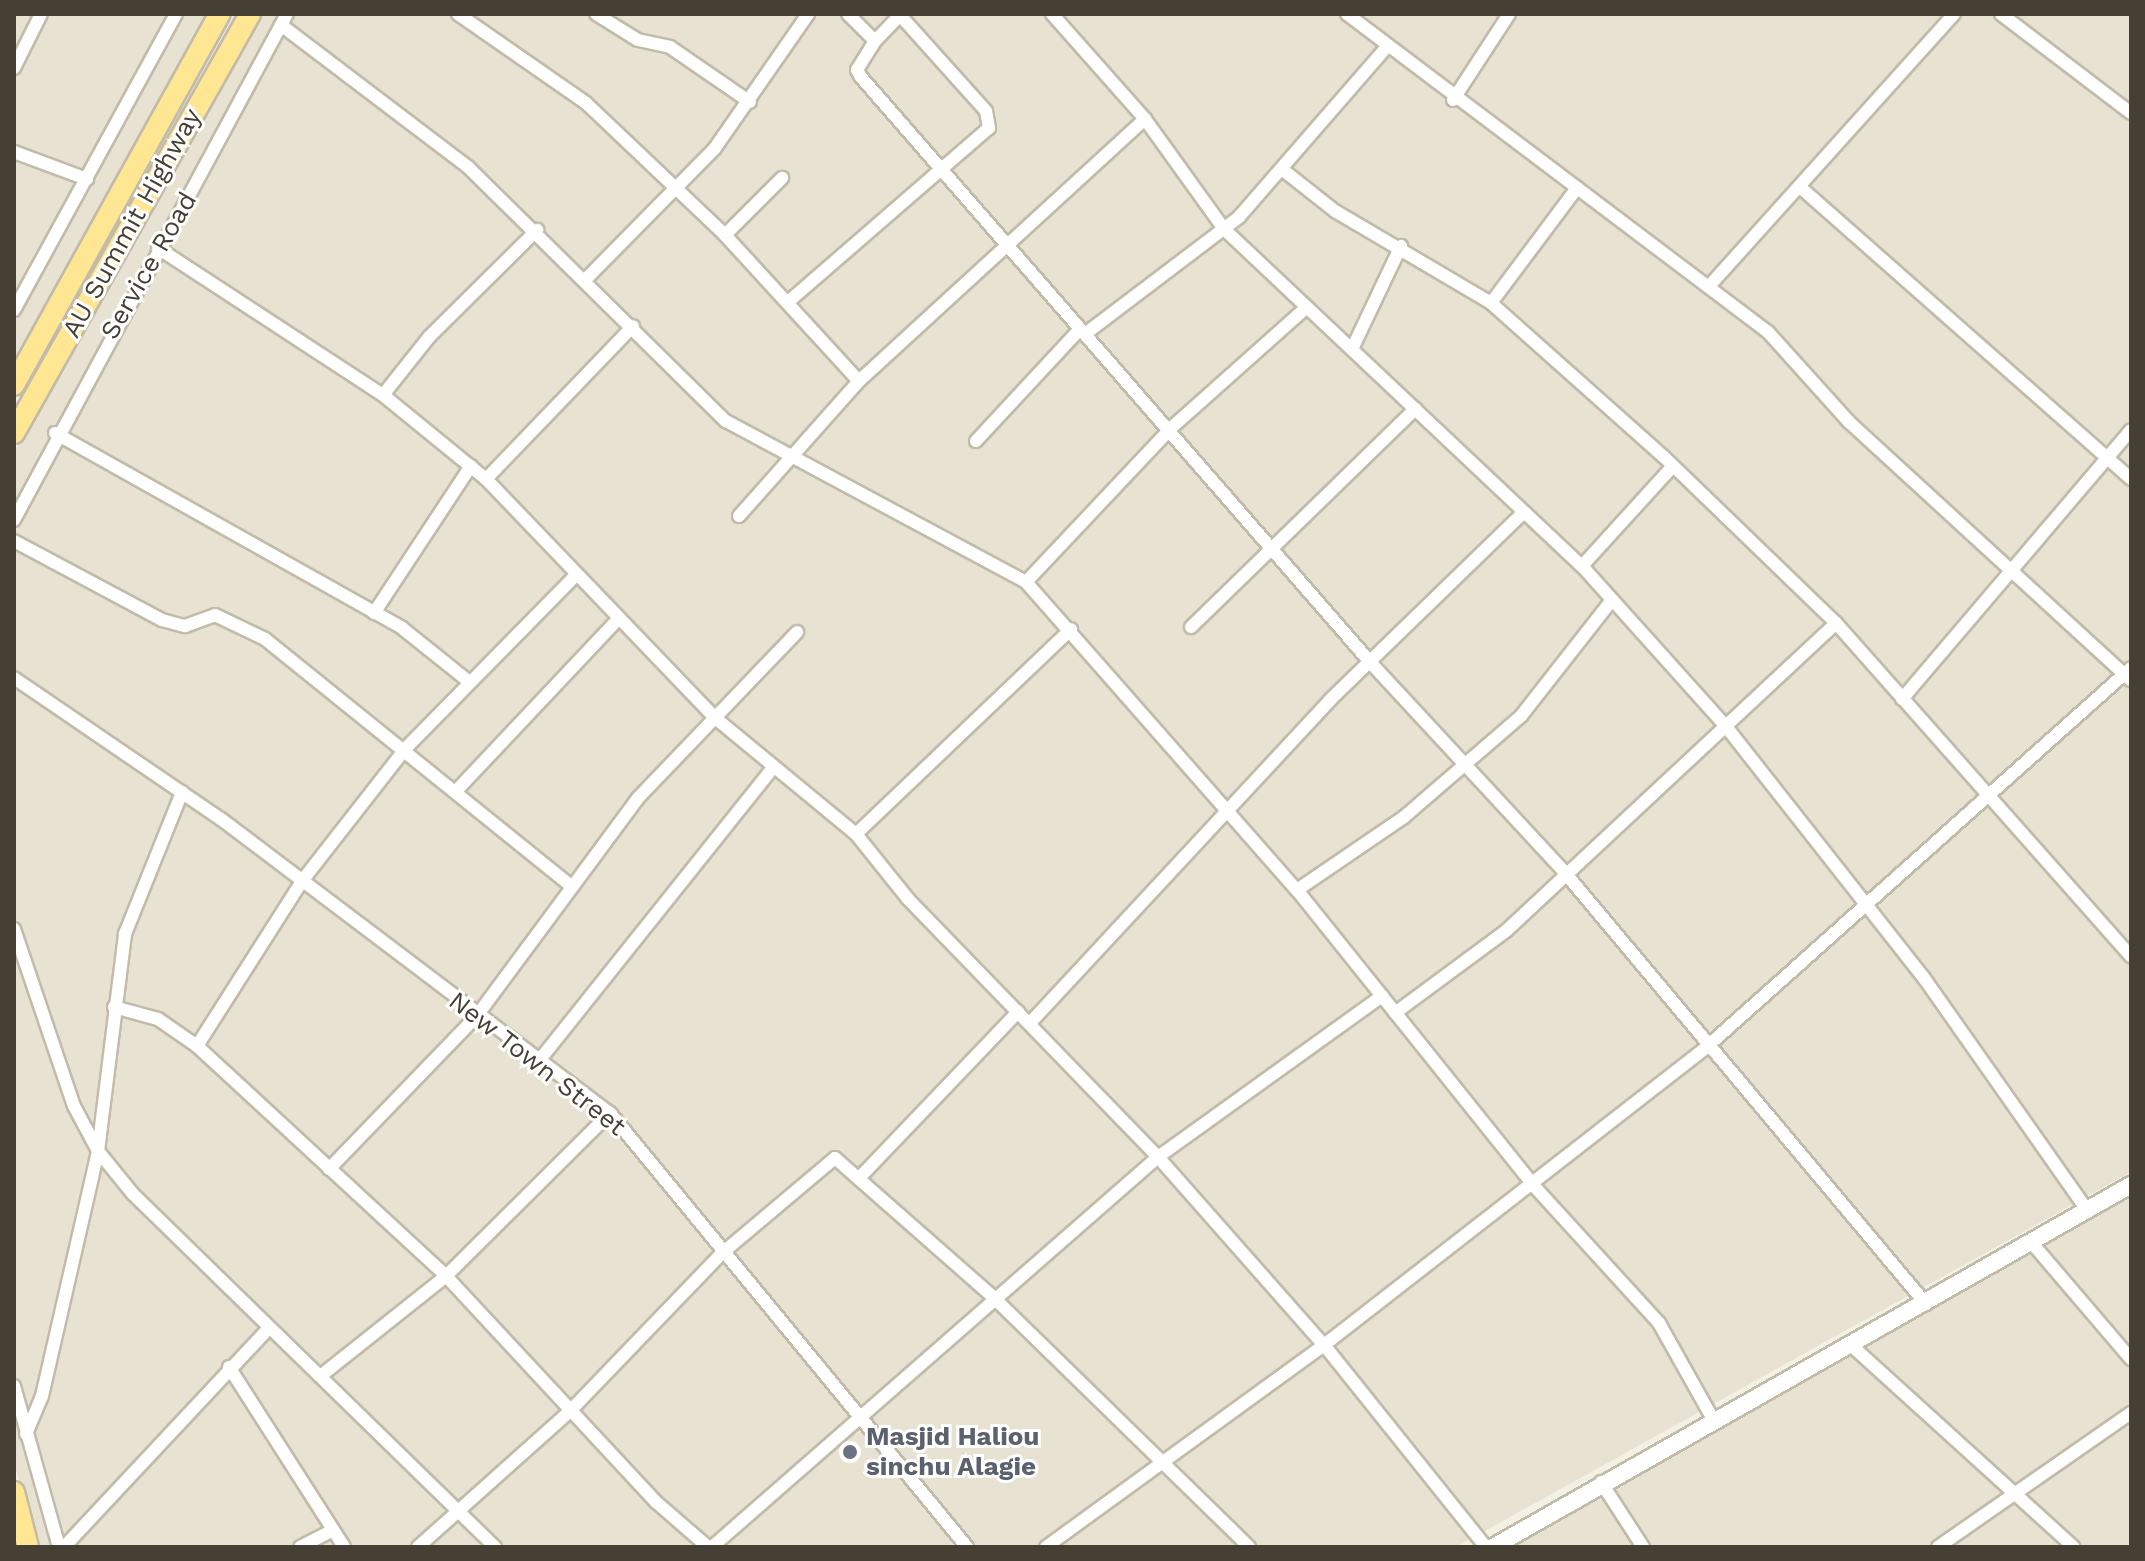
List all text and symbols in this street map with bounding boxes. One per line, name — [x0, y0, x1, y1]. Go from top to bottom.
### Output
street label: AU Summit Highway — [56, 103, 208, 343]
street label: Service Road — [94, 187, 204, 345]
street label: New Town Street — [442, 985, 632, 1143]
place label: Masjid Haliou sinchu Alagie — [866, 1421, 1039, 1482]
marker: Masjid Haliou sinchu Alagie — [841, 1443, 859, 1461]

